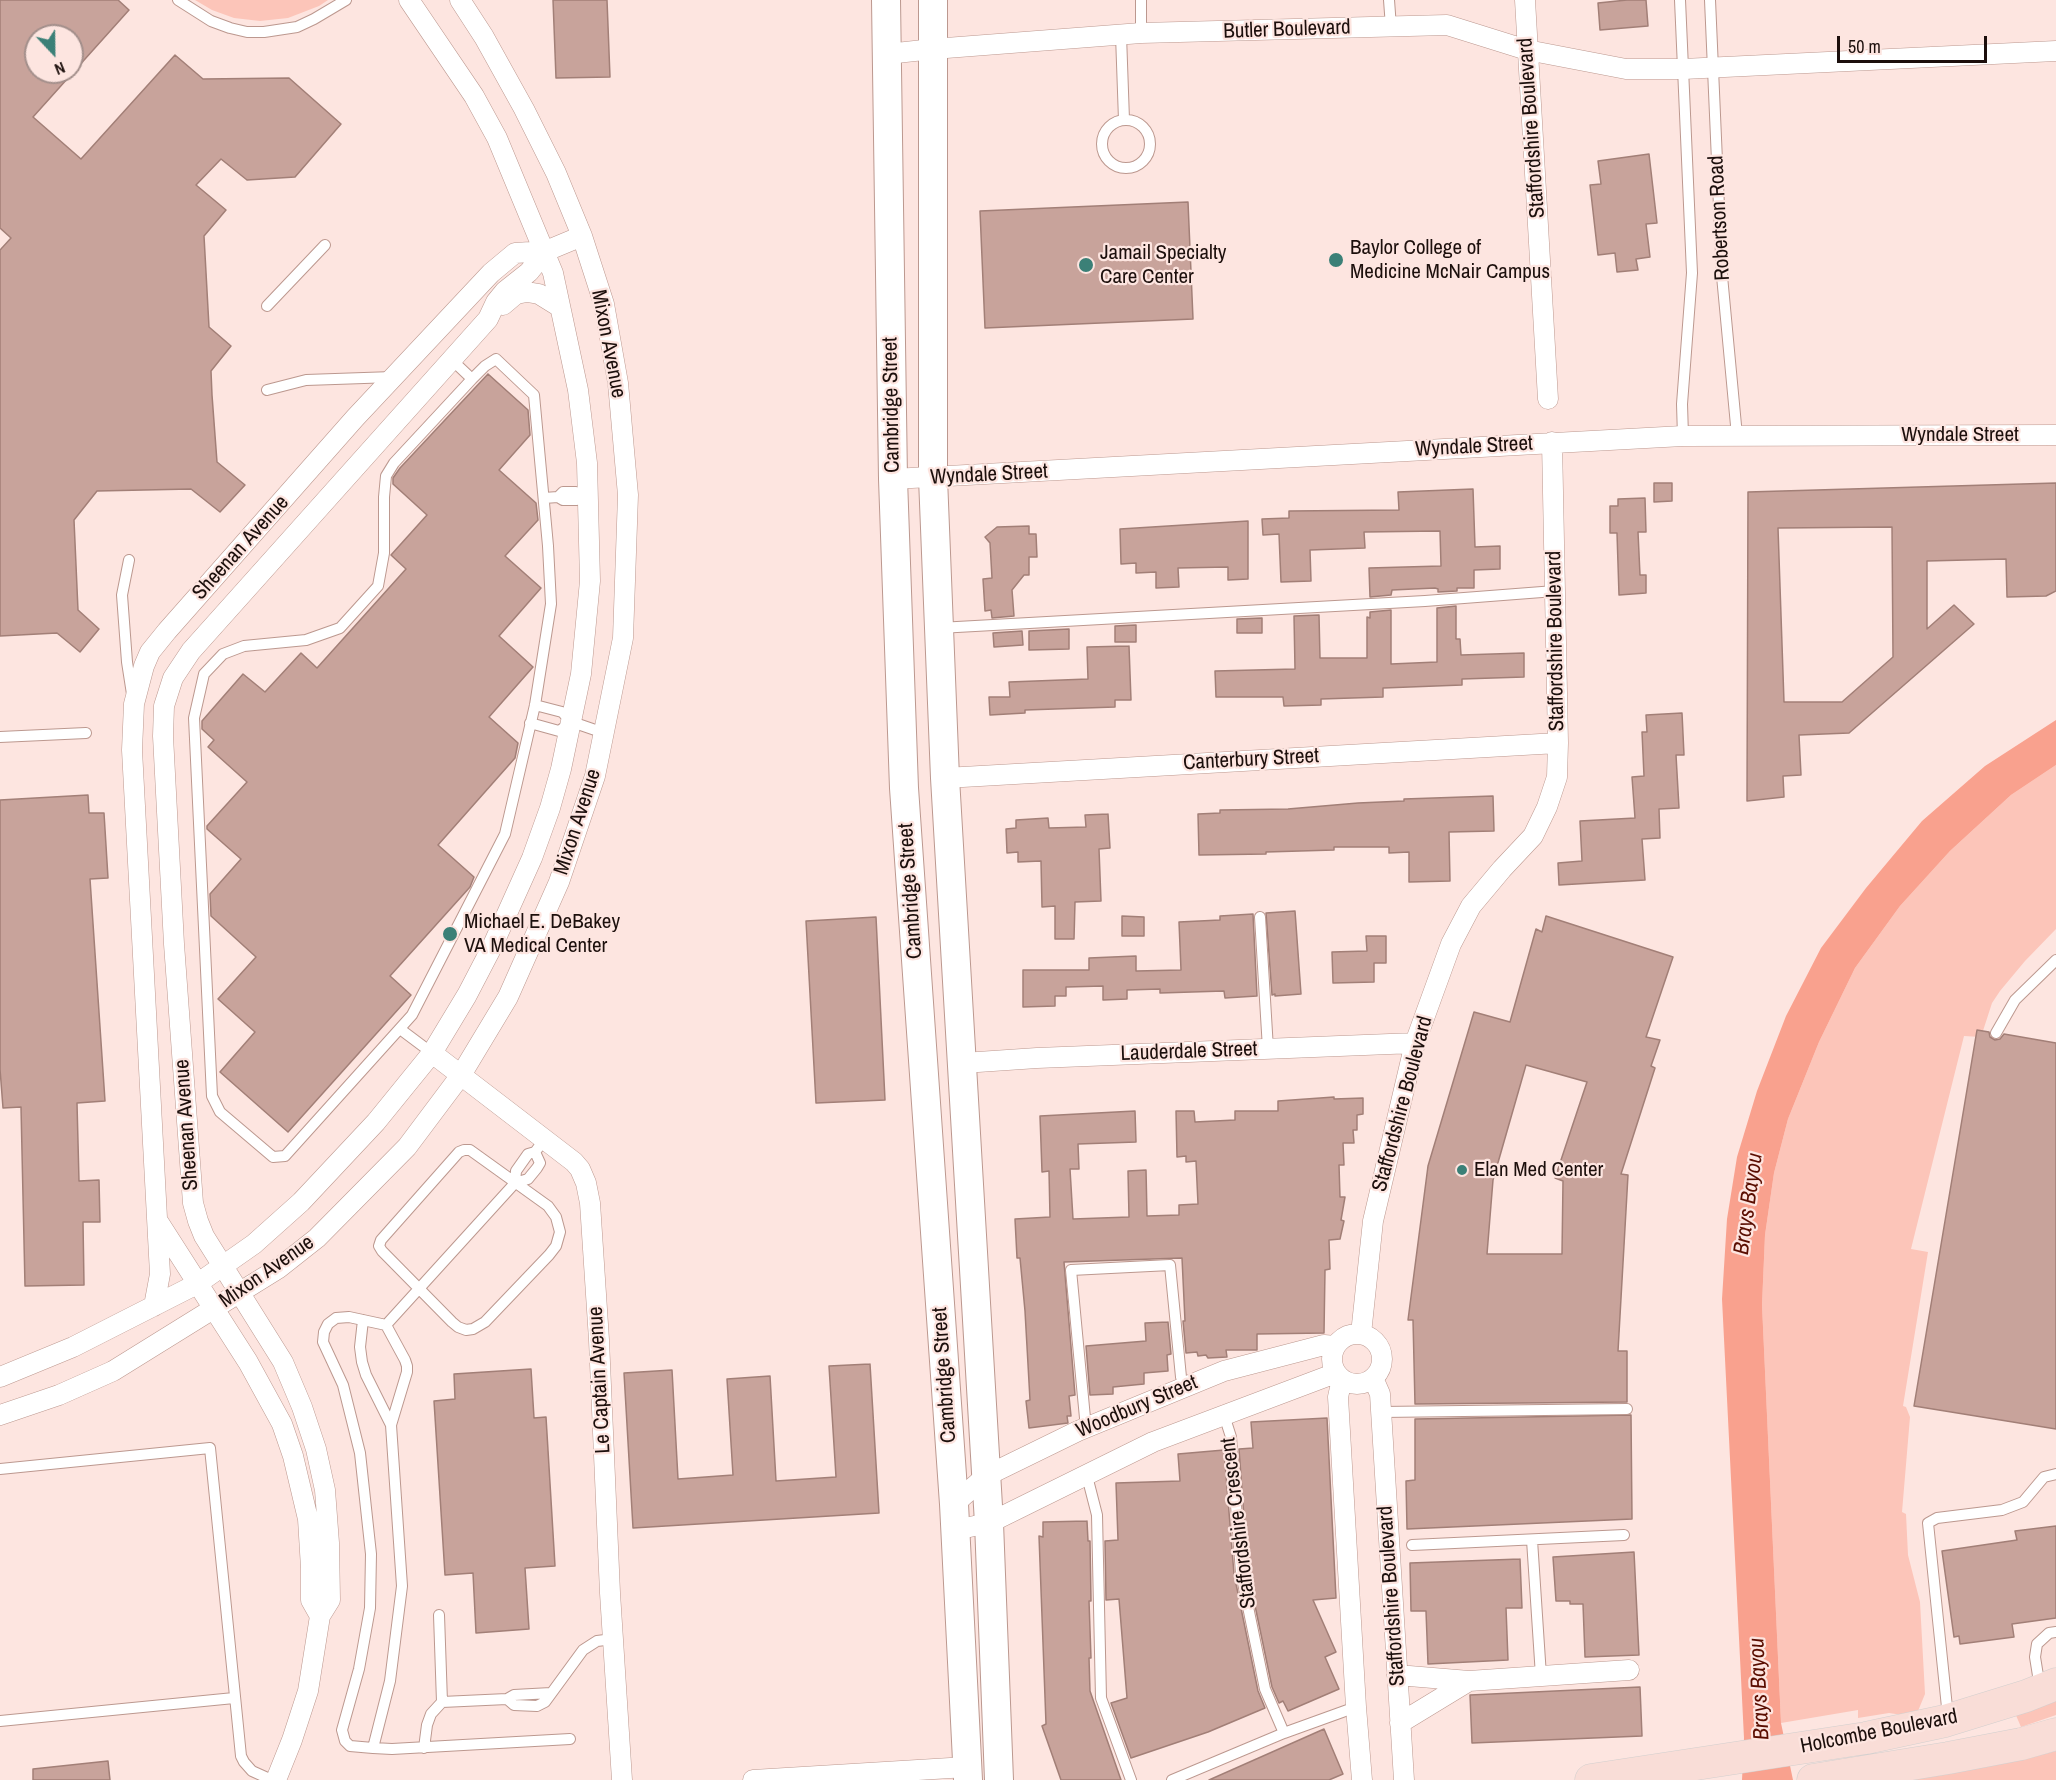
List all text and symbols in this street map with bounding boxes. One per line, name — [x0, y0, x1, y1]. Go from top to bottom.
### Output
street label: Butler Boulevard — [1223, 15, 1351, 45]
north arrow — [24, 24, 84, 84]
scale bar — [1840, 24, 1990, 62]
text: 50 m — [1848, 34, 1881, 59]
street label: Staffordshire Boulevard — [1513, 37, 1551, 219]
text: N — [51, 57, 69, 81]
street label: Robertson Road — [1704, 155, 1736, 281]
place label: Baylor College of Medicine McNair Campus — [1350, 235, 1550, 285]
place label: Jamail Specialty Care Center — [1100, 240, 1226, 290]
marker: Baylor College of Medicine McNair Campus — [1327, 251, 1345, 269]
marker: Jamail Specialty Care Center — [1077, 256, 1095, 274]
street label: Mixon Avenue — [585, 288, 631, 400]
street label: Cambridge Street — [878, 337, 906, 473]
street label: Wyndale Street — [1901, 422, 2019, 448]
street label: Wyndale Street — [1415, 431, 1533, 463]
street label: Wyndale Street — [930, 459, 1048, 491]
street label: Sheenan Avenue — [188, 491, 294, 605]
street label: Staffordshire Boulevard — [1542, 550, 1570, 732]
street label: Canterbury Street — [1182, 744, 1320, 776]
street label: Mixon Avenue — [549, 766, 607, 878]
street label: Cambridge Street — [894, 822, 928, 960]
place label: Michael E. DeBakey VA Medical Center — [464, 909, 620, 959]
marker: Michael E. DeBakey VA Medical Center — [441, 925, 459, 943]
street label: Staffordshire Boulevard — [1367, 1014, 1439, 1194]
street label: Lauderdale Street — [1120, 1037, 1258, 1067]
street label: Sheenan Avenue — [170, 1058, 204, 1192]
water label: Brays Bayou — [1729, 1152, 1769, 1256]
place label: Elan Med Center — [1474, 1157, 1603, 1183]
marker: Elan Med Center — [1455, 1163, 1469, 1177]
street label: Mixon Avenue — [215, 1230, 319, 1314]
street label: Le Captain Avenue — [584, 1306, 616, 1454]
street label: Cambridge Street — [928, 1306, 962, 1444]
street label: Woodbury Street — [1073, 1370, 1201, 1444]
street label: Staffordshire Crescent — [1216, 1436, 1262, 1610]
street label: Staffordshire Boulevard — [1373, 1505, 1411, 1687]
water label: Brays Bayou — [1744, 1637, 1776, 1741]
street label: Holcombe Boulevard — [1798, 1704, 1960, 1760]

